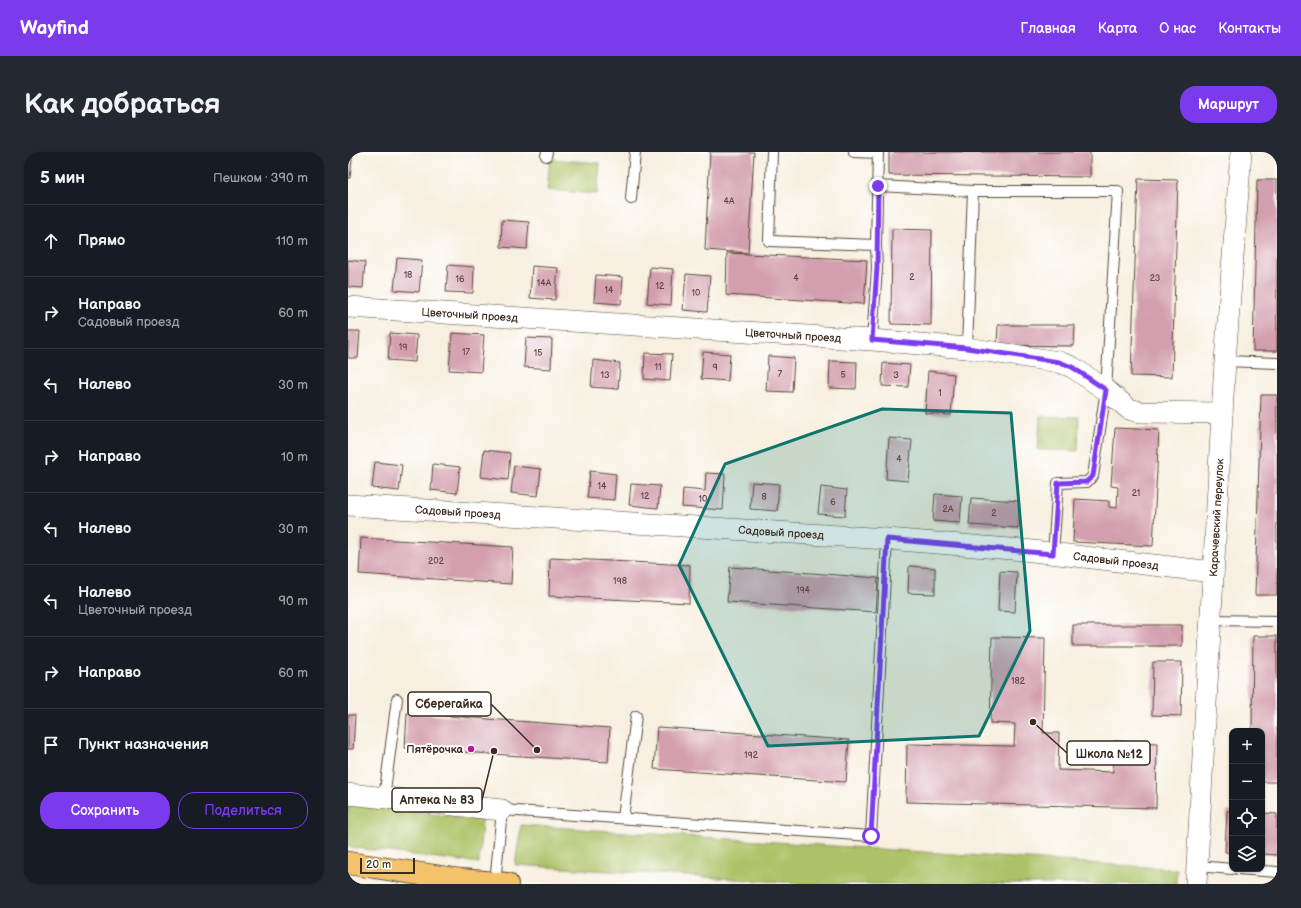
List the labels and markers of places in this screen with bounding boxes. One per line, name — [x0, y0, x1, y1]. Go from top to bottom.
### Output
callout: Сберегайка — [408, 692, 491, 716]
callout: Школа №12 — [1067, 741, 1150, 765]
place label: Пятёрочка — [406, 743, 464, 756]
marker: Пятёрочка — [466, 744, 476, 754]
callout: Аптека № 83 — [392, 788, 482, 812]

